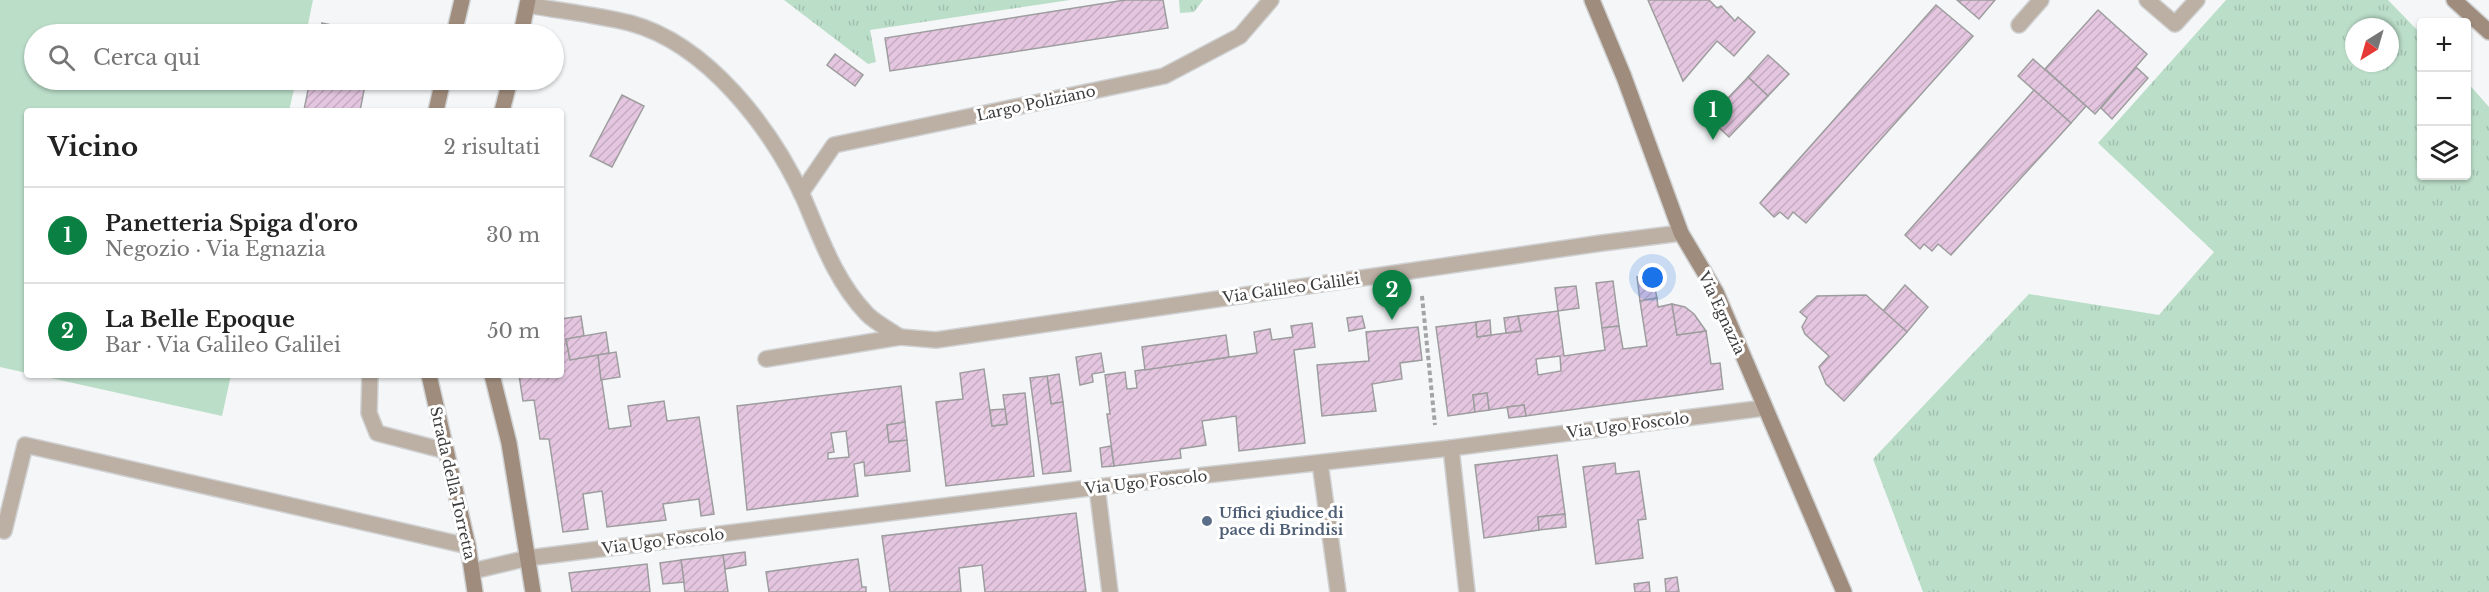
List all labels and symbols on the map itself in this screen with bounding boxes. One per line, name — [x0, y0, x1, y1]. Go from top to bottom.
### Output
north arrow — [2345, 18, 2399, 72]
street label: Largo Poliziano — [975, 81, 1097, 125]
pin: 1 — [1694, 90, 1732, 140]
your location — [1638, 263, 1667, 292]
street label: Via Egnazia — [1694, 268, 1750, 358]
street label: Via Galileo Galilei — [1220, 269, 1361, 307]
pin: 2 — [1372, 270, 1412, 320]
street label: Strada della Torretta — [426, 405, 480, 562]
street label: Via Ugo Foscolo — [1565, 408, 1690, 442]
street label: Via Ugo Foscolo — [1083, 466, 1208, 498]
place label: Uffici giudice di pace di Brindisi — [1219, 503, 1344, 539]
marker: Uffici giudice di pace di Brindisi — [1200, 514, 1214, 528]
street label: Via Ugo Foscolo — [600, 524, 725, 558]

